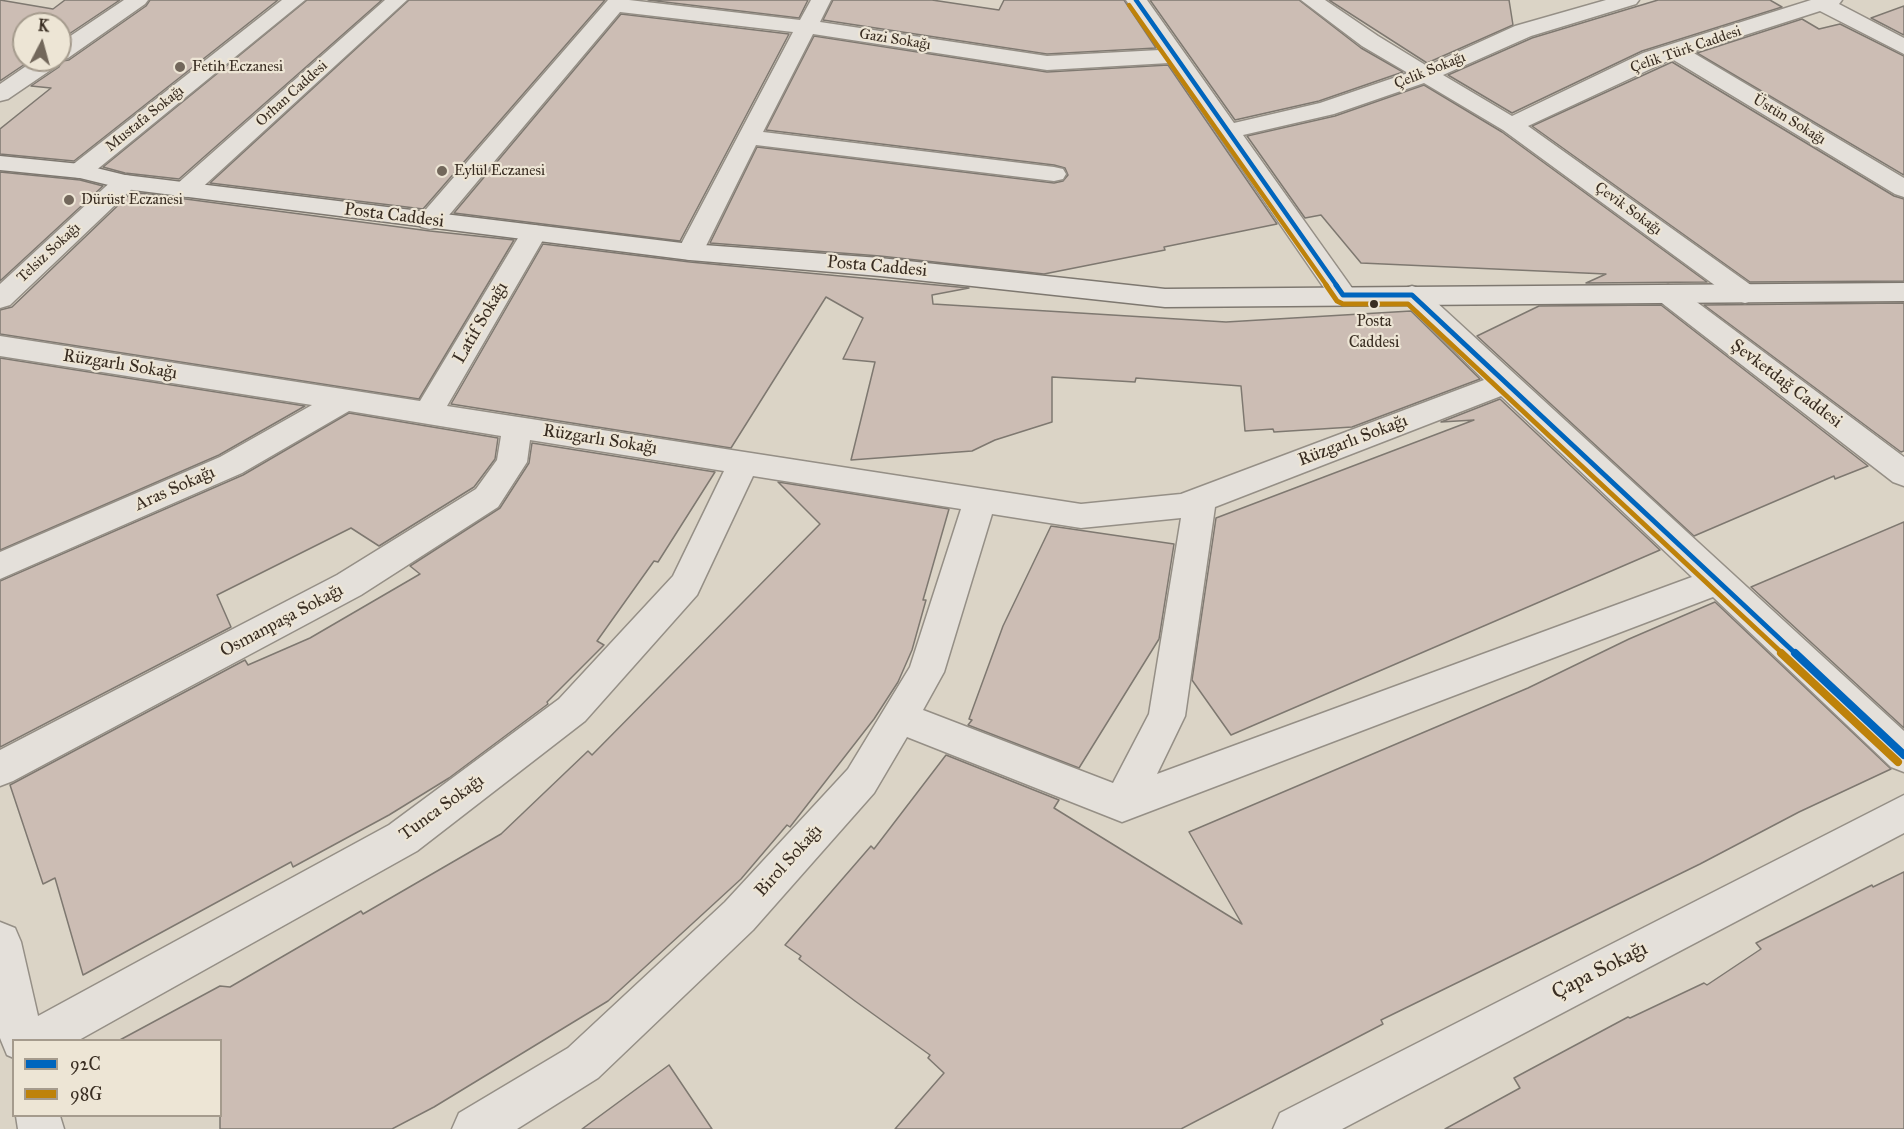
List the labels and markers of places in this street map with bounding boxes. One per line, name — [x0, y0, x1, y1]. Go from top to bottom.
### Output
place label: Fetih Eczanesi — [192, 58, 283, 76]
marker: Fetih Eczanesi — [173, 60, 187, 74]
place label: Eylül Eczanesi — [454, 162, 545, 180]
marker: Eylül Eczanesi — [435, 164, 449, 178]
place label: Dürüst Eczanesi — [81, 191, 183, 209]
marker: Dürüst Eczanesi — [62, 193, 76, 207]
marker: Posta Caddesi — [1368, 298, 1380, 310]
place label: Posta Caddesi — [1349, 312, 1399, 350]

